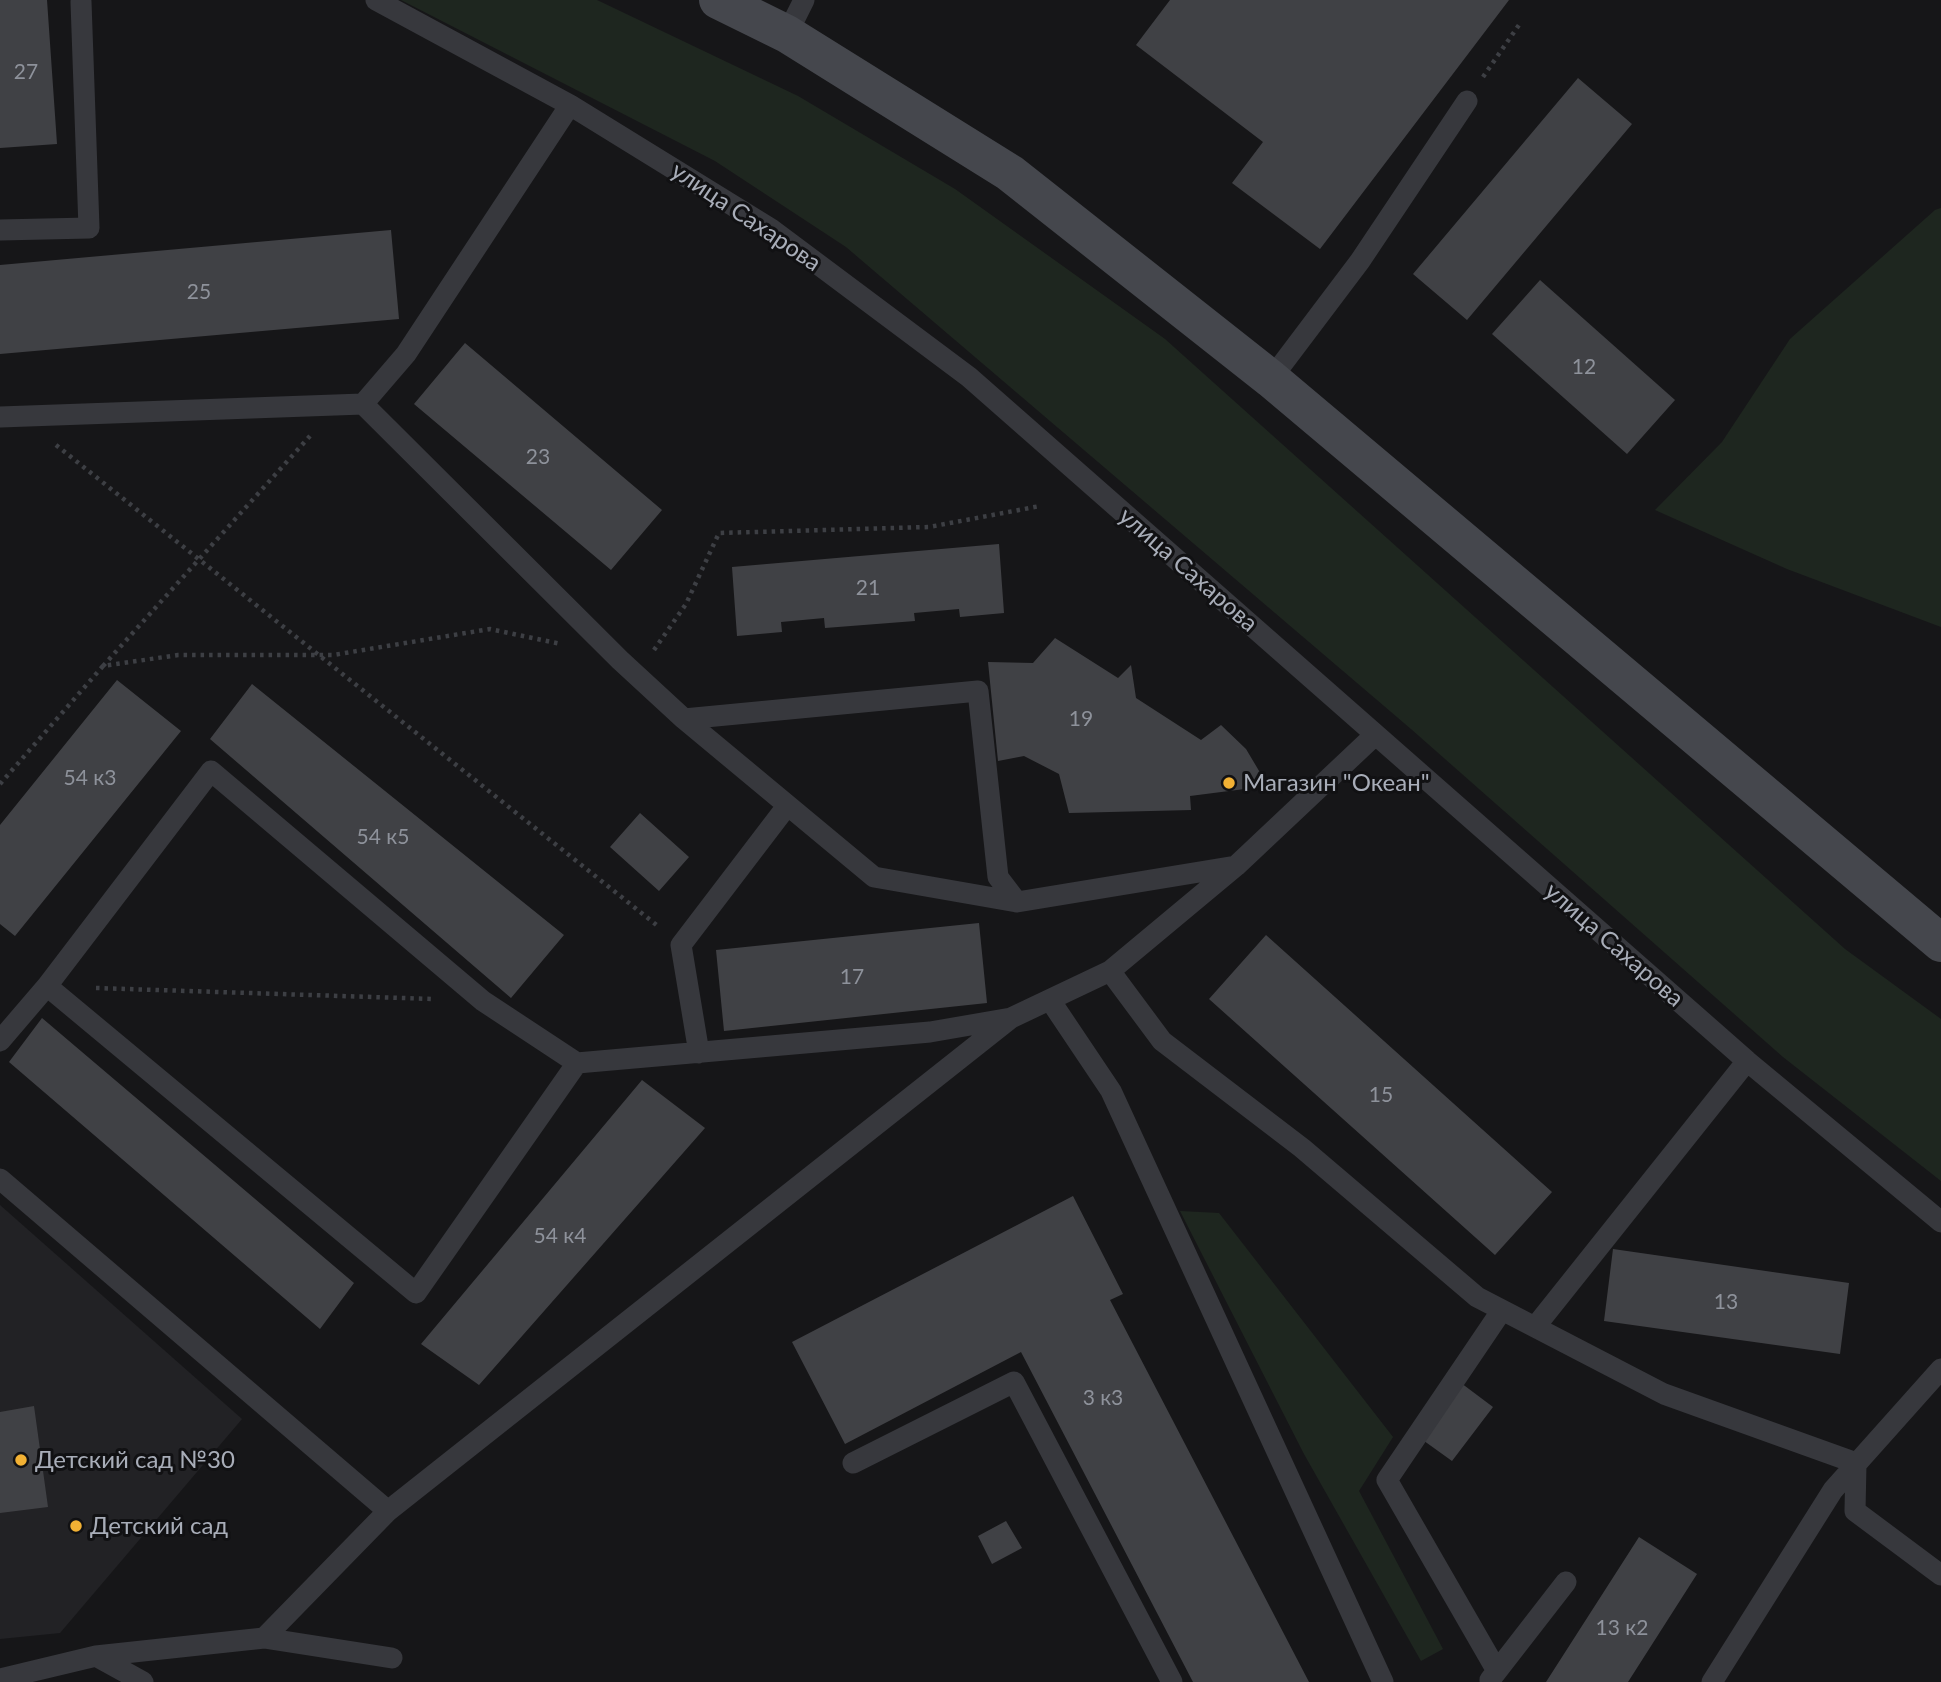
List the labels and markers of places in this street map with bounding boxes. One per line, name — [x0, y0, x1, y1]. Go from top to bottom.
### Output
place label: Магазин "Океан" — [1243, 769, 1430, 797]
marker: Магазин "Океан" — [1221, 775, 1237, 791]
place label: Детский сад №30 — [35, 1446, 235, 1474]
marker: Детский сад №30 — [13, 1452, 29, 1468]
place label: Детский сад — [90, 1512, 228, 1540]
marker: Детский сад — [68, 1518, 84, 1534]

